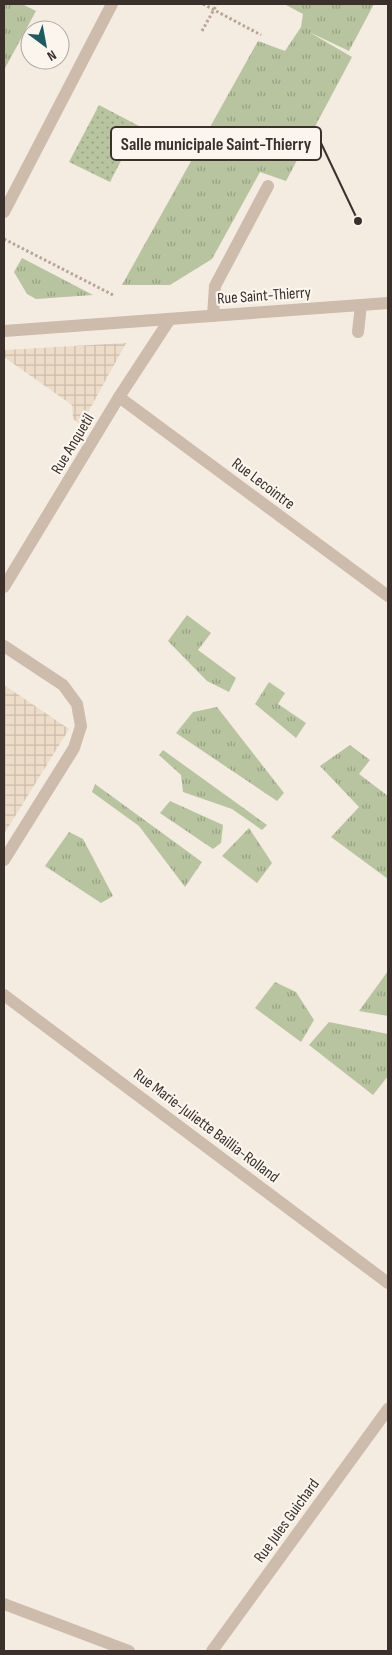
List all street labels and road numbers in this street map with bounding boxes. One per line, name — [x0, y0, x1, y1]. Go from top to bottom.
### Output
street label: Rue Saint-Thierry — [216, 283, 312, 309]
street label: Rue Anquetil — [47, 410, 99, 478]
street label: Rue Lecointre — [228, 454, 298, 514]
street label: Rue Marie-Juliette Baillia-Rolland — [130, 1065, 282, 1187]
street label: Rue Jules Guichard — [250, 1475, 324, 1567]

